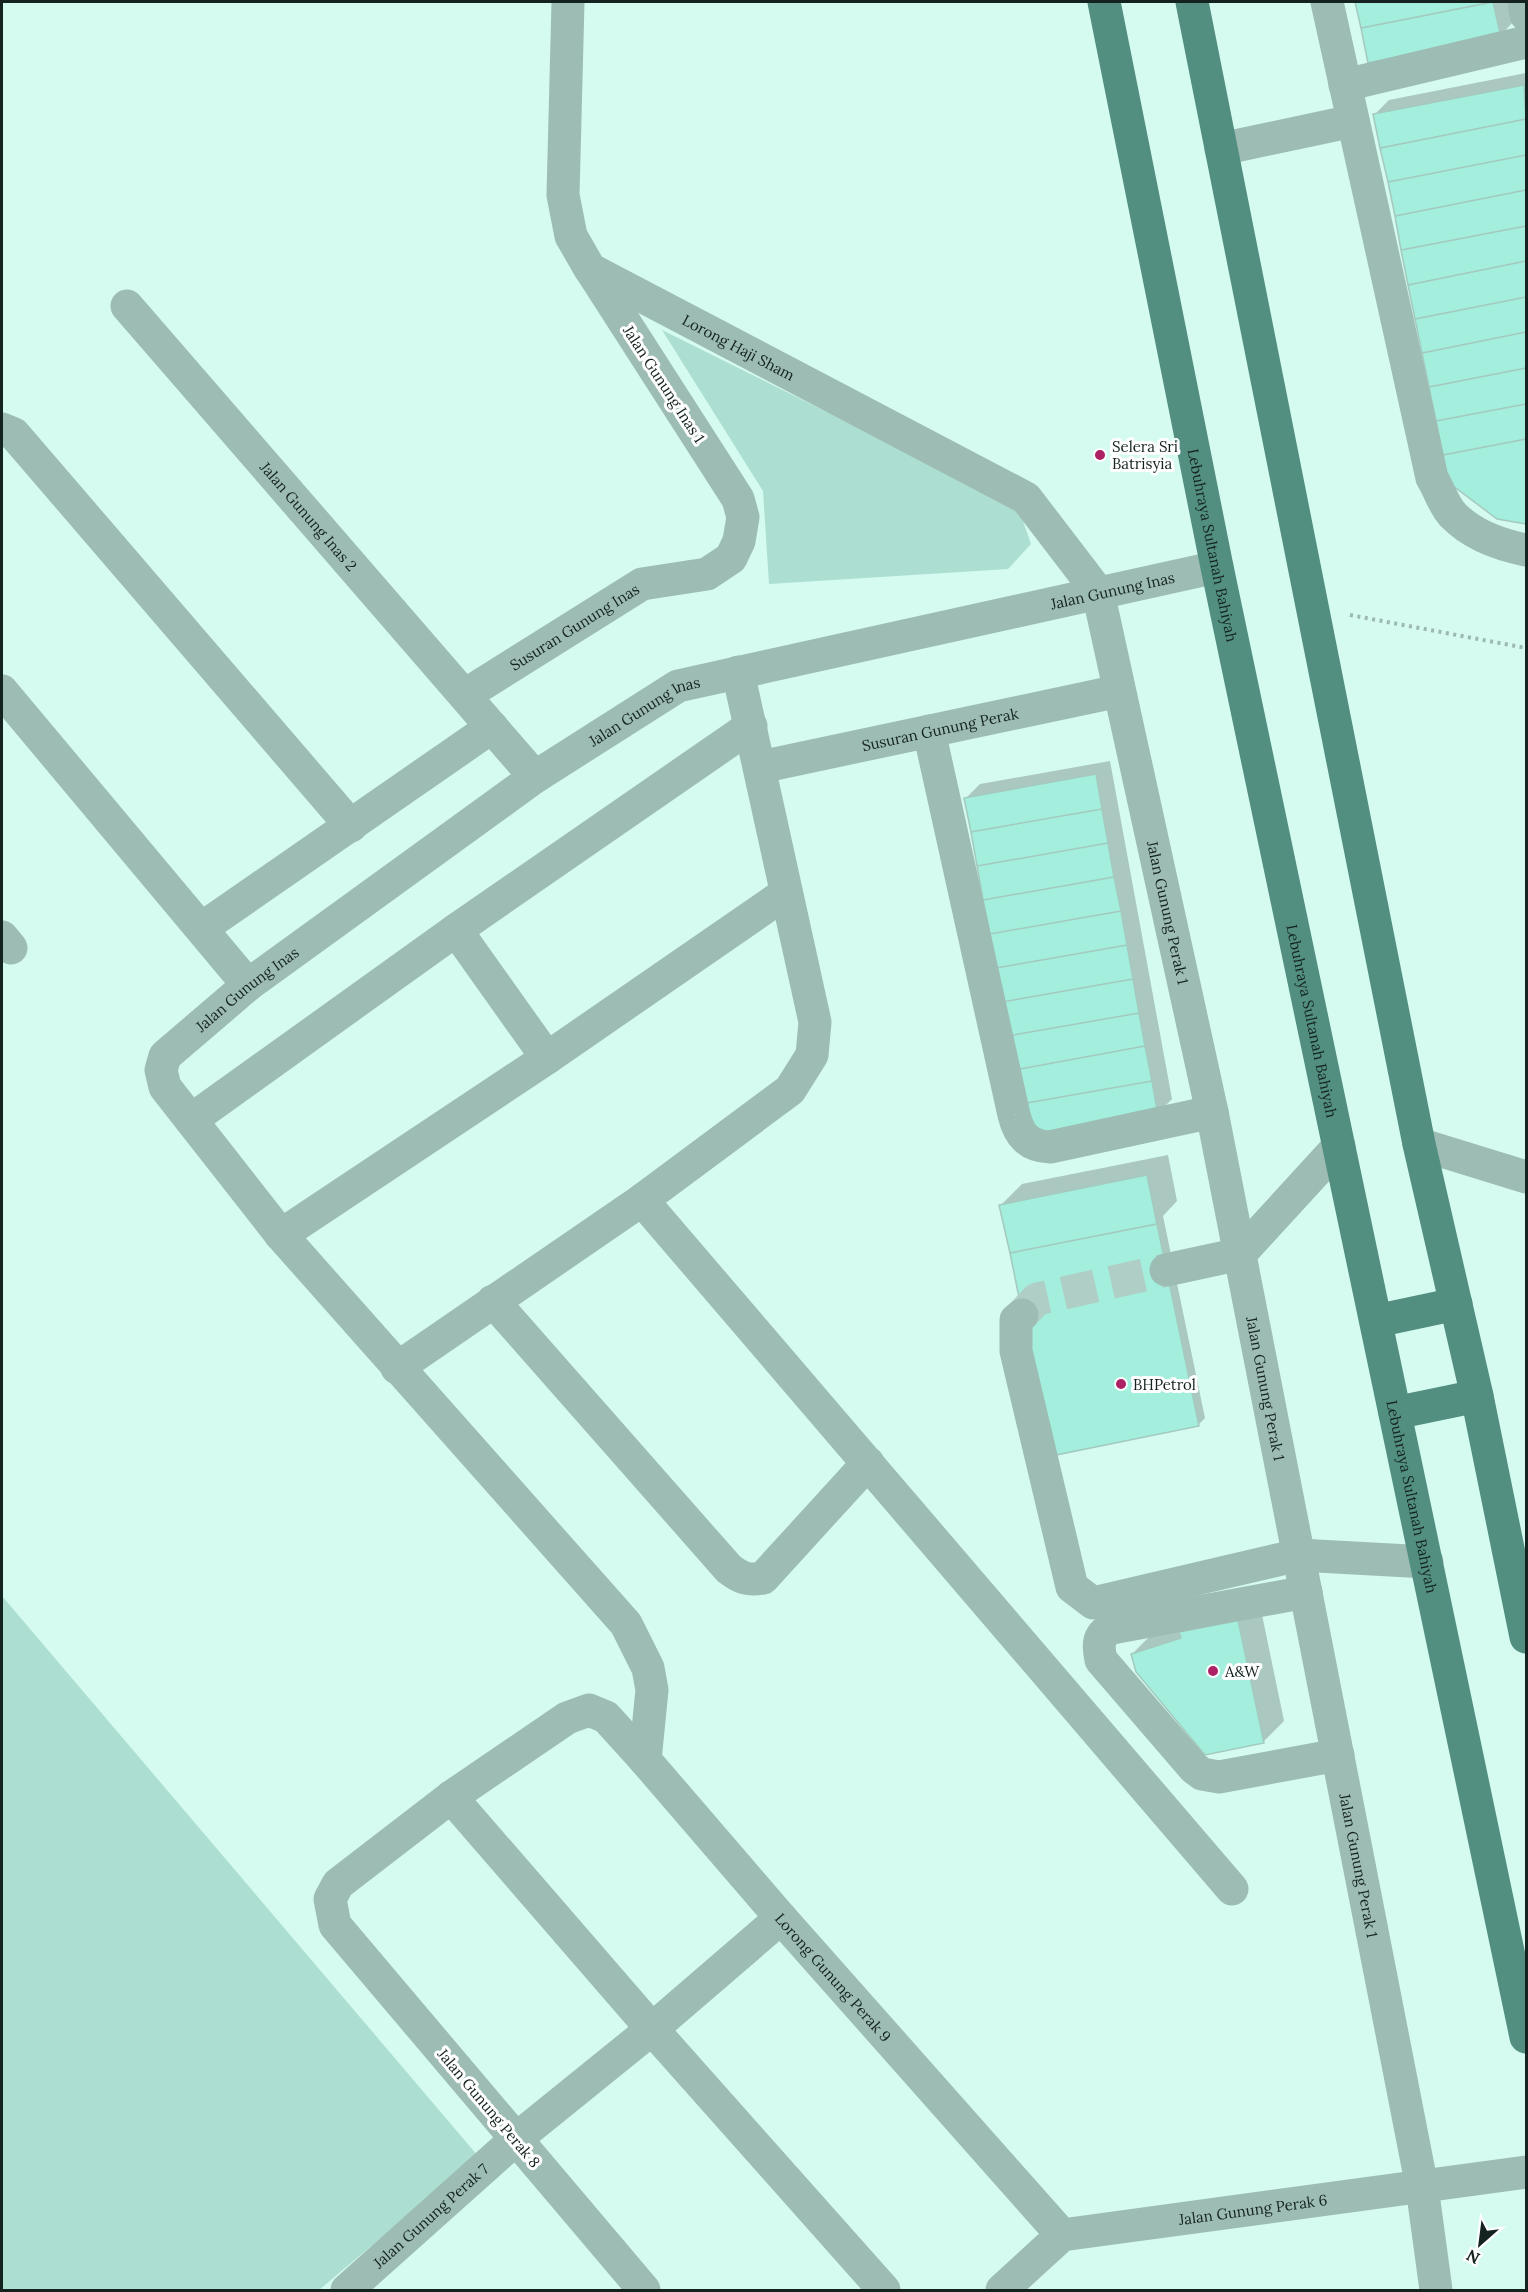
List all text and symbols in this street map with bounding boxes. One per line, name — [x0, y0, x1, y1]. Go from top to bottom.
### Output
street label: Lorong Haji Sham — [679, 310, 798, 384]
street label: Jalan Gunung Inas 1 — [618, 321, 709, 446]
place label: Selera Sri Batrisyia — [1112, 437, 1178, 473]
street label: Lebuhraya Sultanah Bahiyah — [1184, 447, 1242, 644]
marker: Selera Sri Batrisyia — [1093, 448, 1107, 462]
street label: Jalan Gunung Inas 2 — [256, 457, 362, 575]
street label: Jalan Gunung Inas — [1048, 567, 1176, 613]
street label: Susuran Gunung Inas — [506, 579, 643, 674]
street label: Jalan Gunung Inas — [584, 672, 702, 751]
street label: Susuran Gunung Perak — [860, 703, 1020, 755]
street label: Jalan Gunung Perak 1 — [1143, 838, 1193, 986]
street label: Lebuhraya Sultanah Bahiyah — [1283, 923, 1342, 1119]
street label: Jalan Gunung Inas — [191, 942, 302, 1036]
street label: Jalan Gunung Perak 1 — [1242, 1314, 1289, 1462]
place label: BHPetrol — [1133, 1375, 1196, 1394]
marker: BHPetrol — [1114, 1377, 1128, 1391]
street label: Lebuhraya Sultanah Bahiyah — [1383, 1398, 1442, 1595]
place label: A&W — [1224, 1662, 1260, 1681]
marker: A&W — [1206, 1664, 1220, 1678]
street label: Jalan Gunung Perak 1 — [1336, 1791, 1383, 1939]
street label: Lorong Gunung Perak 9 — [771, 1909, 895, 2045]
street label: Jalan Gunung Perak 8 — [433, 2044, 544, 2171]
street label: Jalan Gunung Perak 7 — [368, 2159, 492, 2272]
street label: Jalan Gunung Perak 6 — [1176, 2190, 1328, 2229]
north arrow — [1450, 2214, 1510, 2274]
text: N — [1463, 2246, 1483, 2269]

